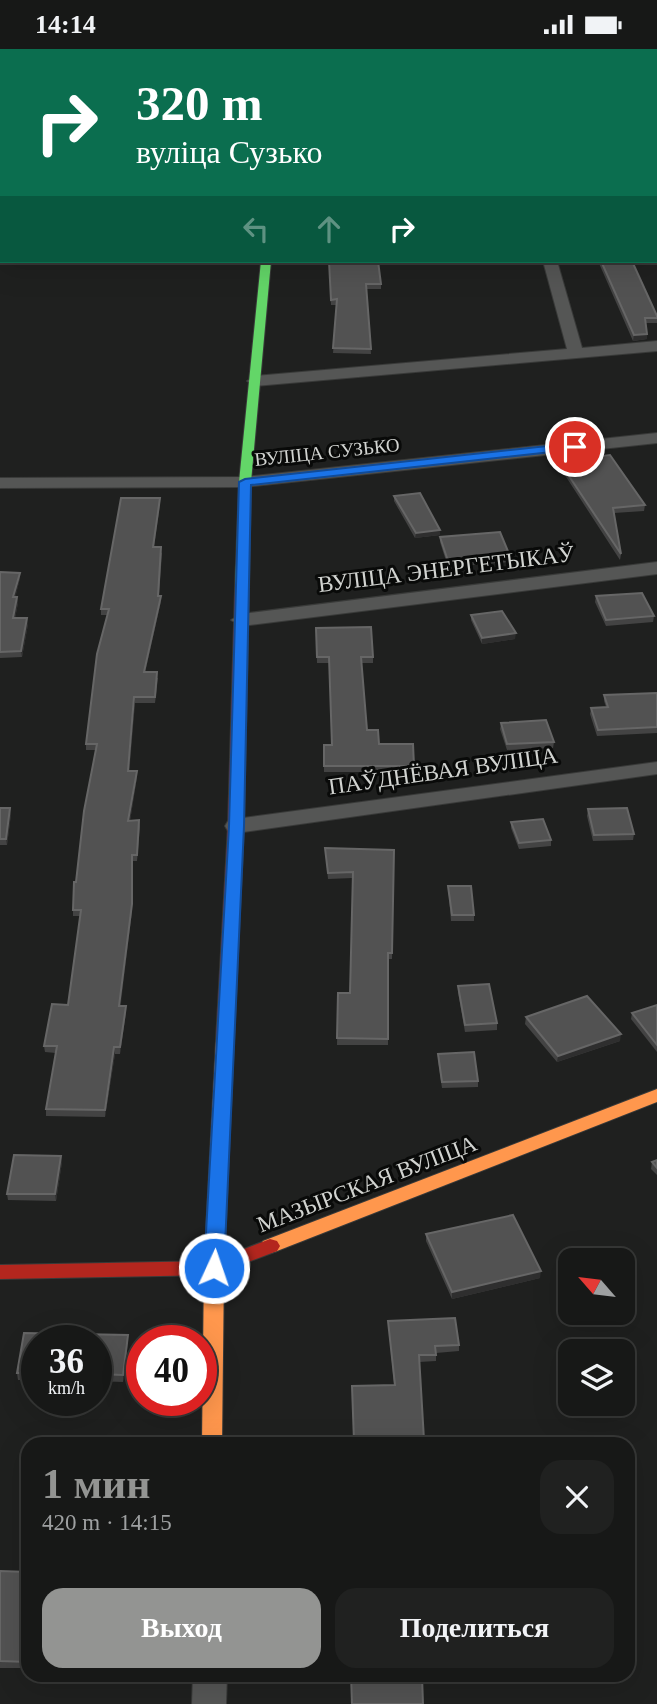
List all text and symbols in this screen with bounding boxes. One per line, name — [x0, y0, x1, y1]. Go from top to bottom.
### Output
text: 14:14 — [35, 10, 96, 39]
text: 320 m — [136, 76, 263, 131]
icon: right — [21, 77, 112, 168]
text: вуліца Сузько — [136, 134, 323, 170]
icon: left — [237, 210, 275, 248]
icon: ahead — [310, 210, 348, 248]
icon: right — [383, 210, 421, 248]
pin — [545, 417, 605, 477]
icon: arrive — [556, 428, 594, 466]
street label: ВУЛІЦА СУЗЬКО — [253, 434, 401, 470]
street label: ВУЛІЦА ЭНЕРГЕТЫКАЎ — [317, 541, 576, 597]
street label: ПАЎДНЁВАЯ ВУЛІЦА — [327, 742, 560, 799]
street label: МАЗЫРСКАЯ ВУЛІЦА — [254, 1130, 481, 1237]
position arrow — [177, 1231, 251, 1305]
north arrow — [558, 1248, 635, 1325]
map controls — [558, 1248, 635, 1416]
speed limit sign: 40 — [126, 1325, 217, 1416]
button: layers — [558, 1339, 635, 1416]
text: 36 — [49, 1342, 84, 1381]
text: km/h — [48, 1378, 85, 1398]
button: close — [540, 1460, 614, 1534]
text: 1 мин — [42, 1461, 151, 1507]
text: 420 m · 14:15 — [42, 1510, 172, 1535]
button: Выход — [42, 1588, 321, 1668]
button: Поделиться — [335, 1588, 614, 1668]

